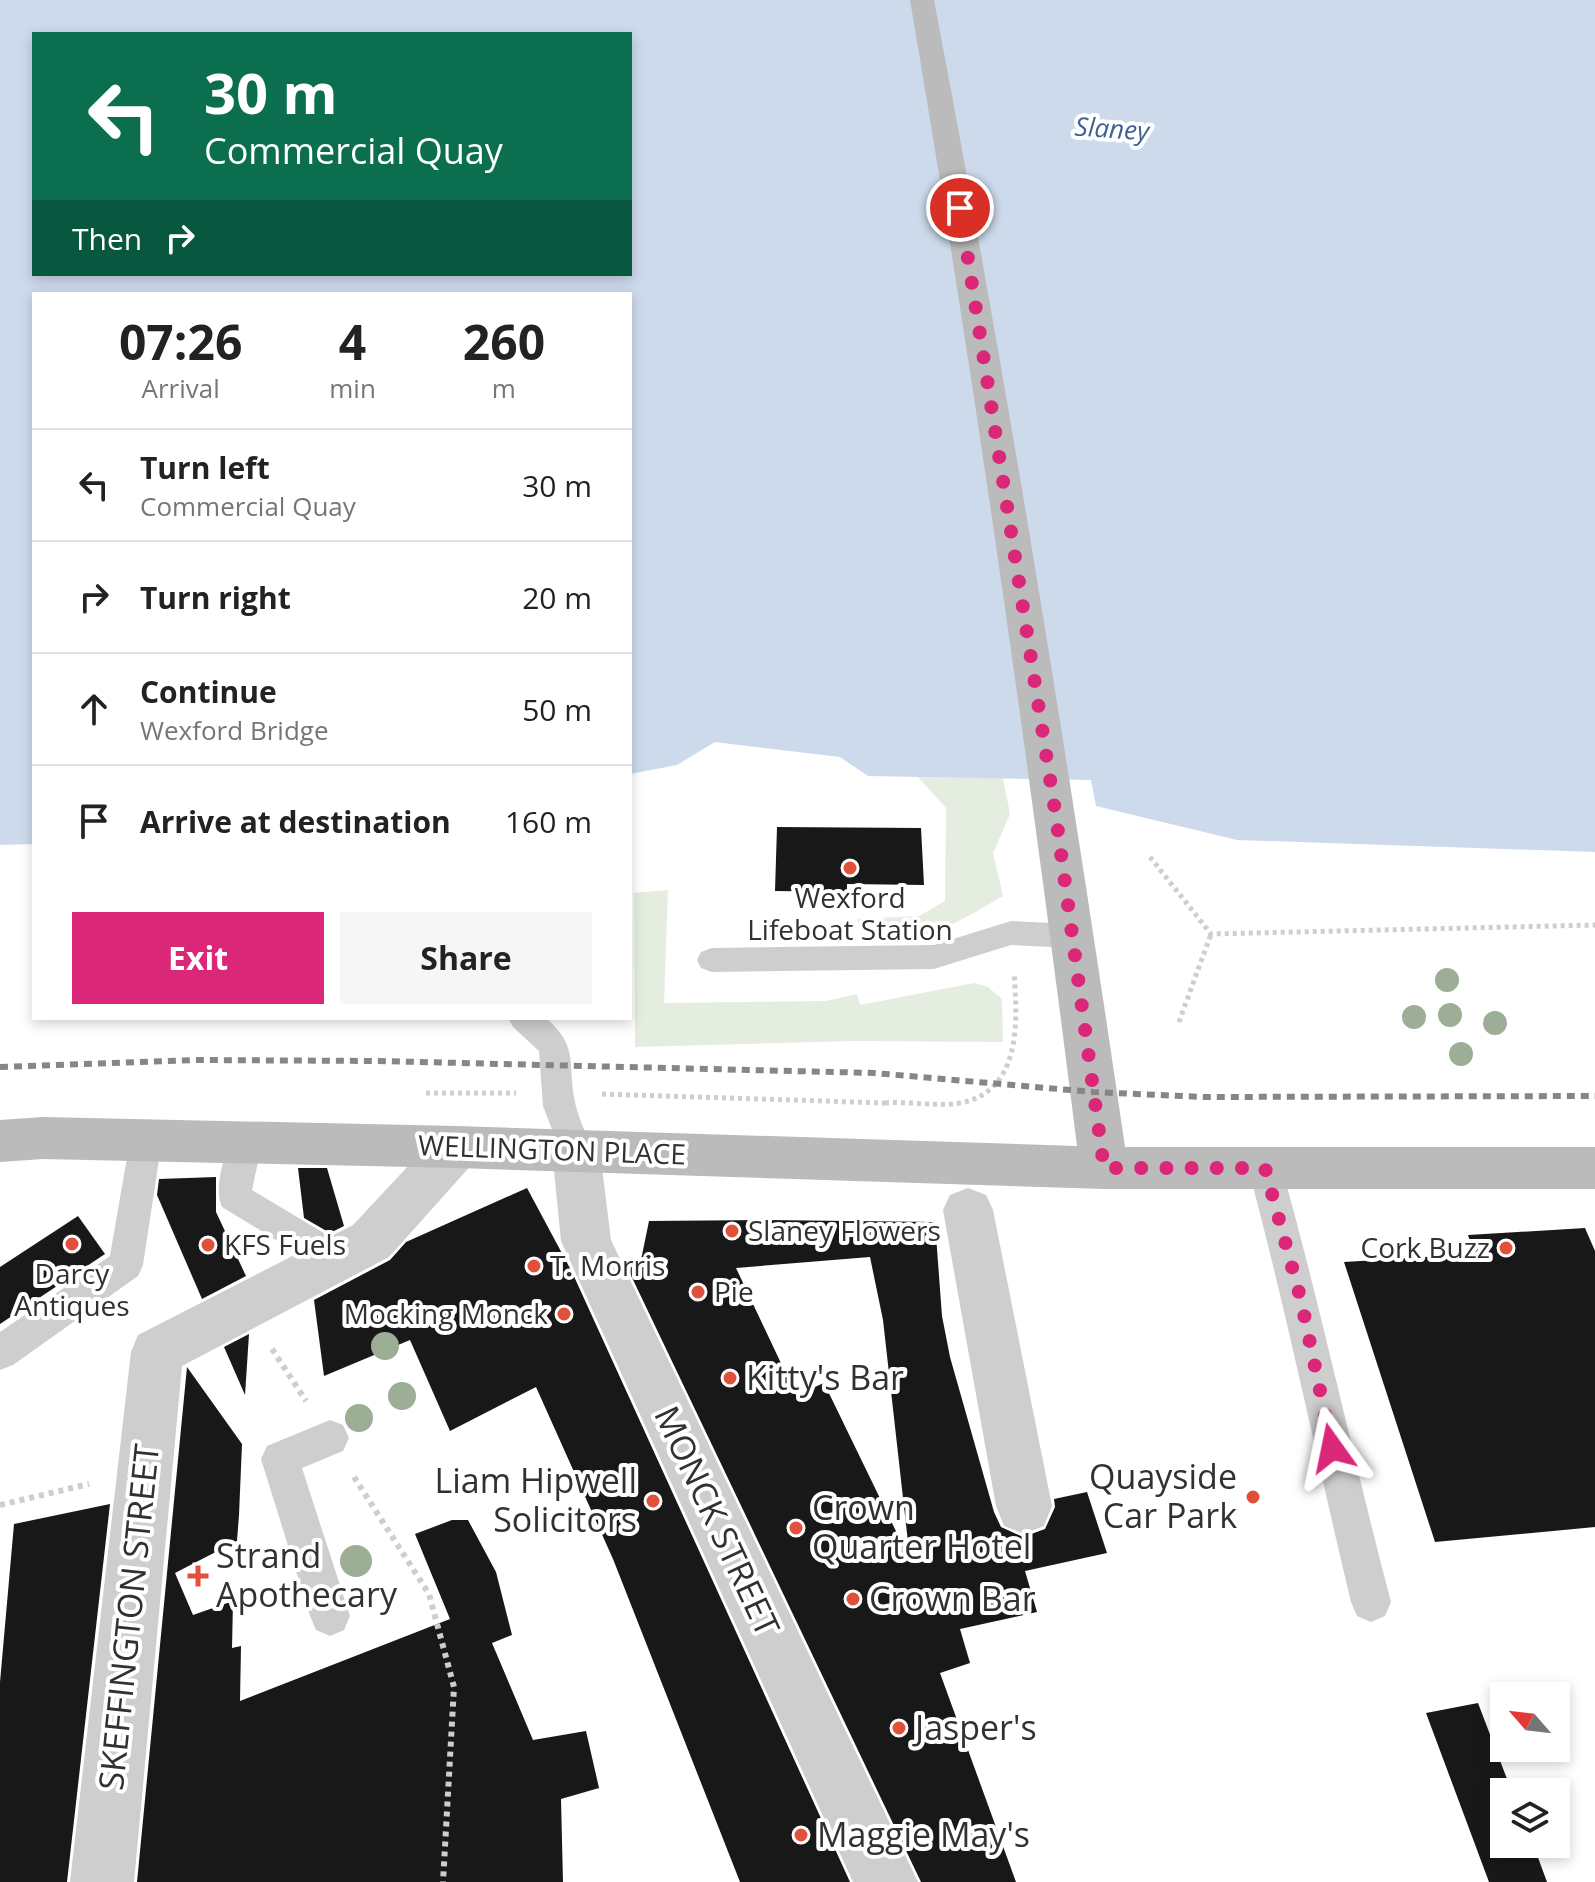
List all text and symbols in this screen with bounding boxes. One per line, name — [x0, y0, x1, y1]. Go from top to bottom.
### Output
text: 30 m — [204, 54, 338, 130]
icon: left — [72, 64, 176, 168]
water label: Slaney — [1074, 107, 1152, 149]
text: Commercial Quay — [204, 126, 503, 175]
pin — [926, 174, 994, 242]
icon: arrive — [938, 186, 982, 230]
icon: right — [158, 216, 202, 260]
text: Then — [72, 218, 142, 259]
text: 07:26 — [119, 309, 242, 374]
text: 4 — [339, 309, 366, 374]
text: 260 — [463, 309, 545, 374]
text: Arrival — [141, 370, 220, 406]
text: min — [329, 370, 376, 406]
text: m — [492, 370, 516, 406]
text: Turn left — [140, 447, 270, 488]
icon: left — [72, 463, 116, 507]
text: 30 m — [522, 465, 592, 506]
text: Commercial Quay — [140, 488, 356, 524]
icon: right — [72, 575, 116, 619]
text: Turn right — [140, 577, 291, 618]
text: 20 m — [522, 577, 592, 618]
text: Continue — [140, 671, 277, 712]
icon: ahead — [72, 687, 116, 731]
text: 50 m — [522, 689, 592, 730]
text: Wexford Bridge — [140, 712, 329, 748]
icon: arrive — [72, 799, 116, 843]
text: Arrive at destination — [140, 801, 451, 842]
text: 160 m — [505, 801, 592, 842]
marker: Wexford Lifeboat Station — [841, 859, 859, 877]
place label: Wexford Lifeboat Station — [747, 878, 953, 948]
button: Exit — [72, 912, 324, 1004]
button: Share — [340, 912, 592, 1004]
street label: WELLINGTON PLACE — [418, 1125, 687, 1173]
place label: Slaney Flowers — [748, 1211, 941, 1249]
marker: Slaney Flowers — [723, 1222, 741, 1240]
place label: KFS Fuels — [224, 1225, 346, 1263]
place label: Cork Buzz — [1361, 1228, 1490, 1266]
marker: Darcy Antiques — [63, 1235, 81, 1253]
marker: KFS Fuels — [199, 1236, 217, 1254]
marker: Cork Buzz — [1497, 1239, 1515, 1257]
place label: T. Morris — [550, 1246, 665, 1284]
place label: Darcy Antiques — [14, 1254, 130, 1324]
marker: T. Morris — [525, 1257, 543, 1275]
place label: Pie — [714, 1272, 754, 1310]
marker: Pie — [689, 1283, 707, 1301]
place label: Mocking Monck — [344, 1294, 548, 1332]
marker: Mocking Monck — [555, 1305, 573, 1323]
place label: Kitty's Bar — [746, 1354, 904, 1400]
marker: Kitty's Bar — [721, 1369, 739, 1387]
street label: MONCK STREET — [645, 1398, 791, 1643]
position arrow — [1290, 1406, 1374, 1490]
street label: SKEFFINGTON STREET — [87, 1441, 169, 1792]
place label: Quayside Car Park — [1089, 1453, 1237, 1538]
place label: Liam Hipwell Solicitors — [434, 1457, 637, 1542]
place label: Crown Quarter Hotel — [812, 1484, 1031, 1569]
marker: Quayside Car Park — [1244, 1488, 1262, 1506]
marker: Liam Hipwell Solicitors — [644, 1492, 662, 1510]
marker: Crown Quarter Hotel — [787, 1519, 805, 1537]
place label: Strand Apothecary — [216, 1532, 398, 1617]
marker: Strand Apothecary — [187, 1565, 209, 1587]
place label: Crown Bar — [869, 1575, 1036, 1621]
marker: Crown Bar — [844, 1590, 862, 1608]
north arrow — [1490, 1682, 1570, 1762]
map controls — [1490, 1682, 1570, 1858]
place label: Jasper's — [912, 1704, 1037, 1750]
marker: Jasper's — [890, 1719, 908, 1737]
button: layers — [1490, 1778, 1570, 1858]
place label: Maggie May's — [817, 1811, 1030, 1857]
marker: Maggie May's — [792, 1826, 810, 1844]

